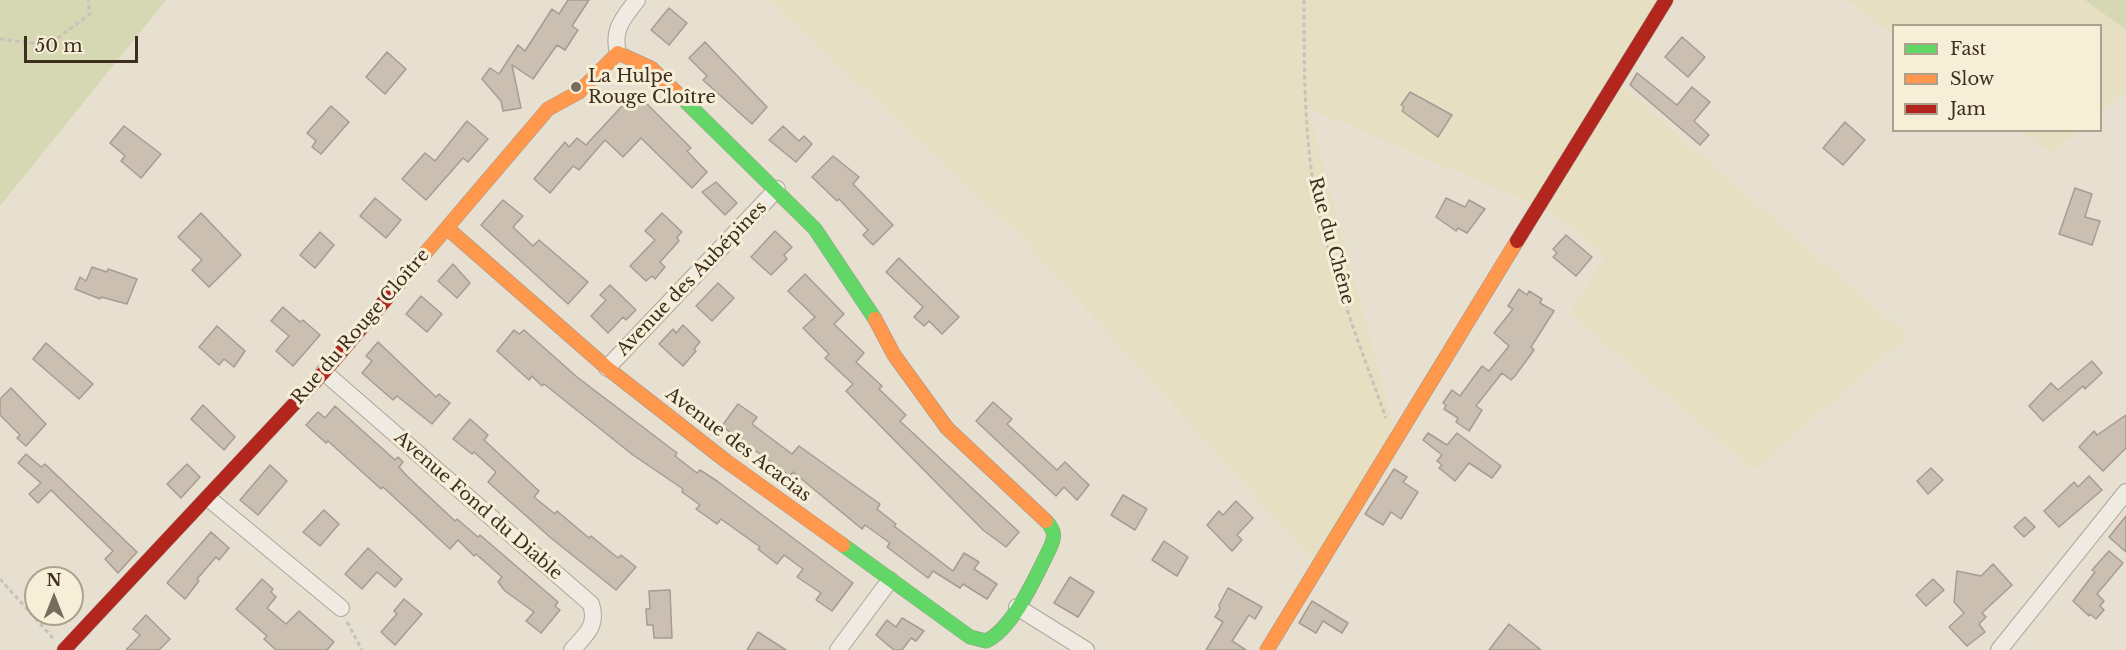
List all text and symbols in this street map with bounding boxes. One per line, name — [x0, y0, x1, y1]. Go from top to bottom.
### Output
scale bar — [27, 24, 141, 62]
legend — [1892, 24, 2102, 132]
text: 50 m — [35, 35, 83, 57]
text: Fast — [1950, 38, 1986, 60]
place label: La Hulpe Rouge Cloître — [588, 66, 716, 109]
text: Slow — [1950, 68, 1994, 90]
marker: La Hulpe Rouge Cloître — [569, 80, 583, 94]
text: Jam — [1950, 98, 1986, 120]
street label: Rue du Chêne — [1304, 175, 1358, 307]
street label: Avenue des Aubépines — [612, 197, 772, 361]
street label: Rue du Rouge Cloître — [288, 245, 434, 409]
street label: Avenue des Acacias — [661, 383, 815, 507]
street label: Avenue Fond du Diable — [389, 427, 567, 585]
north arrow — [24, 566, 84, 626]
text: N — [46, 570, 62, 590]

